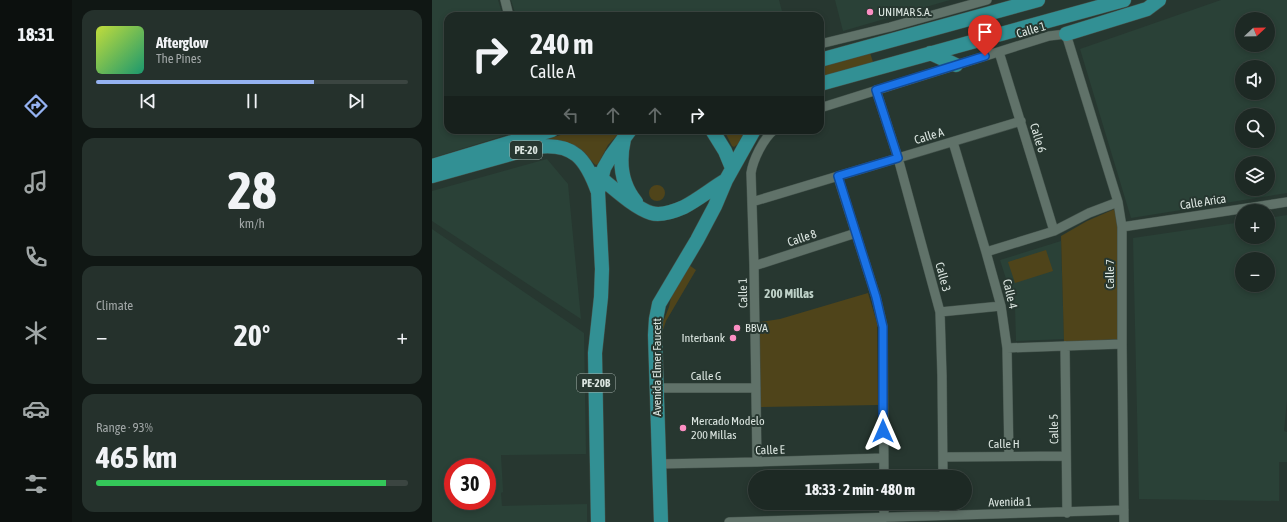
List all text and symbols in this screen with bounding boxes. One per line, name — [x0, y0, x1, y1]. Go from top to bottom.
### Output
place label: UNIMAR S.A. — [878, 5, 932, 19]
marker: UNIMAR S.A. — [865, 7, 875, 17]
north arrow — [1235, 12, 1275, 52]
map controls — [1235, 12, 1275, 292]
pin — [968, 15, 1002, 56]
street label: Calle 1 — [1015, 19, 1048, 41]
icon: arrive — [974, 21, 996, 43]
text: 18:31 — [17, 24, 55, 45]
icon: right — [464, 28, 516, 80]
text: 240 m — [530, 28, 593, 60]
text: Afterglow — [156, 34, 209, 51]
text: The Pines — [156, 51, 201, 66]
button: sound — [1235, 60, 1275, 100]
text: Calle A — [530, 61, 575, 82]
icon: previous — [137, 90, 159, 112]
icon: pause — [241, 90, 263, 112]
icon: next — [345, 90, 367, 112]
icon: directions — [22, 92, 50, 120]
icon: left — [560, 104, 582, 126]
icon: ahead — [602, 104, 624, 126]
icon: ahead — [644, 104, 666, 126]
icon: right — [686, 104, 708, 126]
button: search — [1235, 108, 1275, 148]
street label: Calle 6 — [1027, 122, 1049, 155]
street label: Calle A — [913, 125, 946, 147]
road number: PE-20 — [510, 141, 542, 159]
button: layers — [1235, 156, 1275, 196]
text: 28 — [228, 160, 276, 220]
icon: music — [22, 168, 50, 196]
street label: Calle Arica — [1179, 191, 1227, 213]
button: + — [1235, 204, 1275, 244]
text: km/h — [239, 216, 265, 231]
street label: Calle 8 — [786, 227, 819, 249]
icon: phone — [22, 243, 50, 271]
button: − — [1235, 252, 1275, 292]
street label: Calle 7 — [1103, 259, 1117, 289]
street label: Calle 3 — [932, 261, 954, 293]
street label: Calle 1 — [736, 278, 750, 308]
street label: Calle 4 — [1000, 278, 1020, 311]
district label: 200 Millas — [764, 286, 814, 301]
text: Climate — [96, 298, 133, 313]
street label: Avenida Elmer Faucett — [650, 317, 664, 416]
text: 20° — [234, 318, 270, 352]
icon: climate — [22, 319, 50, 347]
place label: BBVA — [745, 321, 768, 335]
text: − — [96, 323, 107, 349]
text: + — [397, 323, 408, 349]
marker: BBVA — [732, 323, 742, 333]
place label: Interbank — [681, 331, 726, 345]
marker: Interbank — [728, 333, 738, 343]
street label: Calle G — [691, 369, 721, 383]
road number: PE-20B — [577, 374, 615, 392]
icon: car — [22, 395, 50, 423]
position arrow — [862, 410, 904, 452]
place label: Mercado Modelo 200 Millas — [691, 414, 765, 442]
street label: Calle 5 — [1047, 414, 1061, 444]
text: Range · 93% — [96, 420, 153, 435]
marker: Mercado Modelo 200 Millas — [678, 423, 688, 433]
street label: Calle H — [988, 437, 1020, 451]
text: 465 km — [96, 440, 177, 474]
street label: Calle E — [755, 442, 785, 458]
speed limit sign: 30 — [444, 458, 496, 510]
icon: filters — [22, 470, 50, 498]
text: 18:33 · 2 min · 480 m — [805, 481, 915, 498]
street label: Avenida 1 — [988, 495, 1032, 509]

